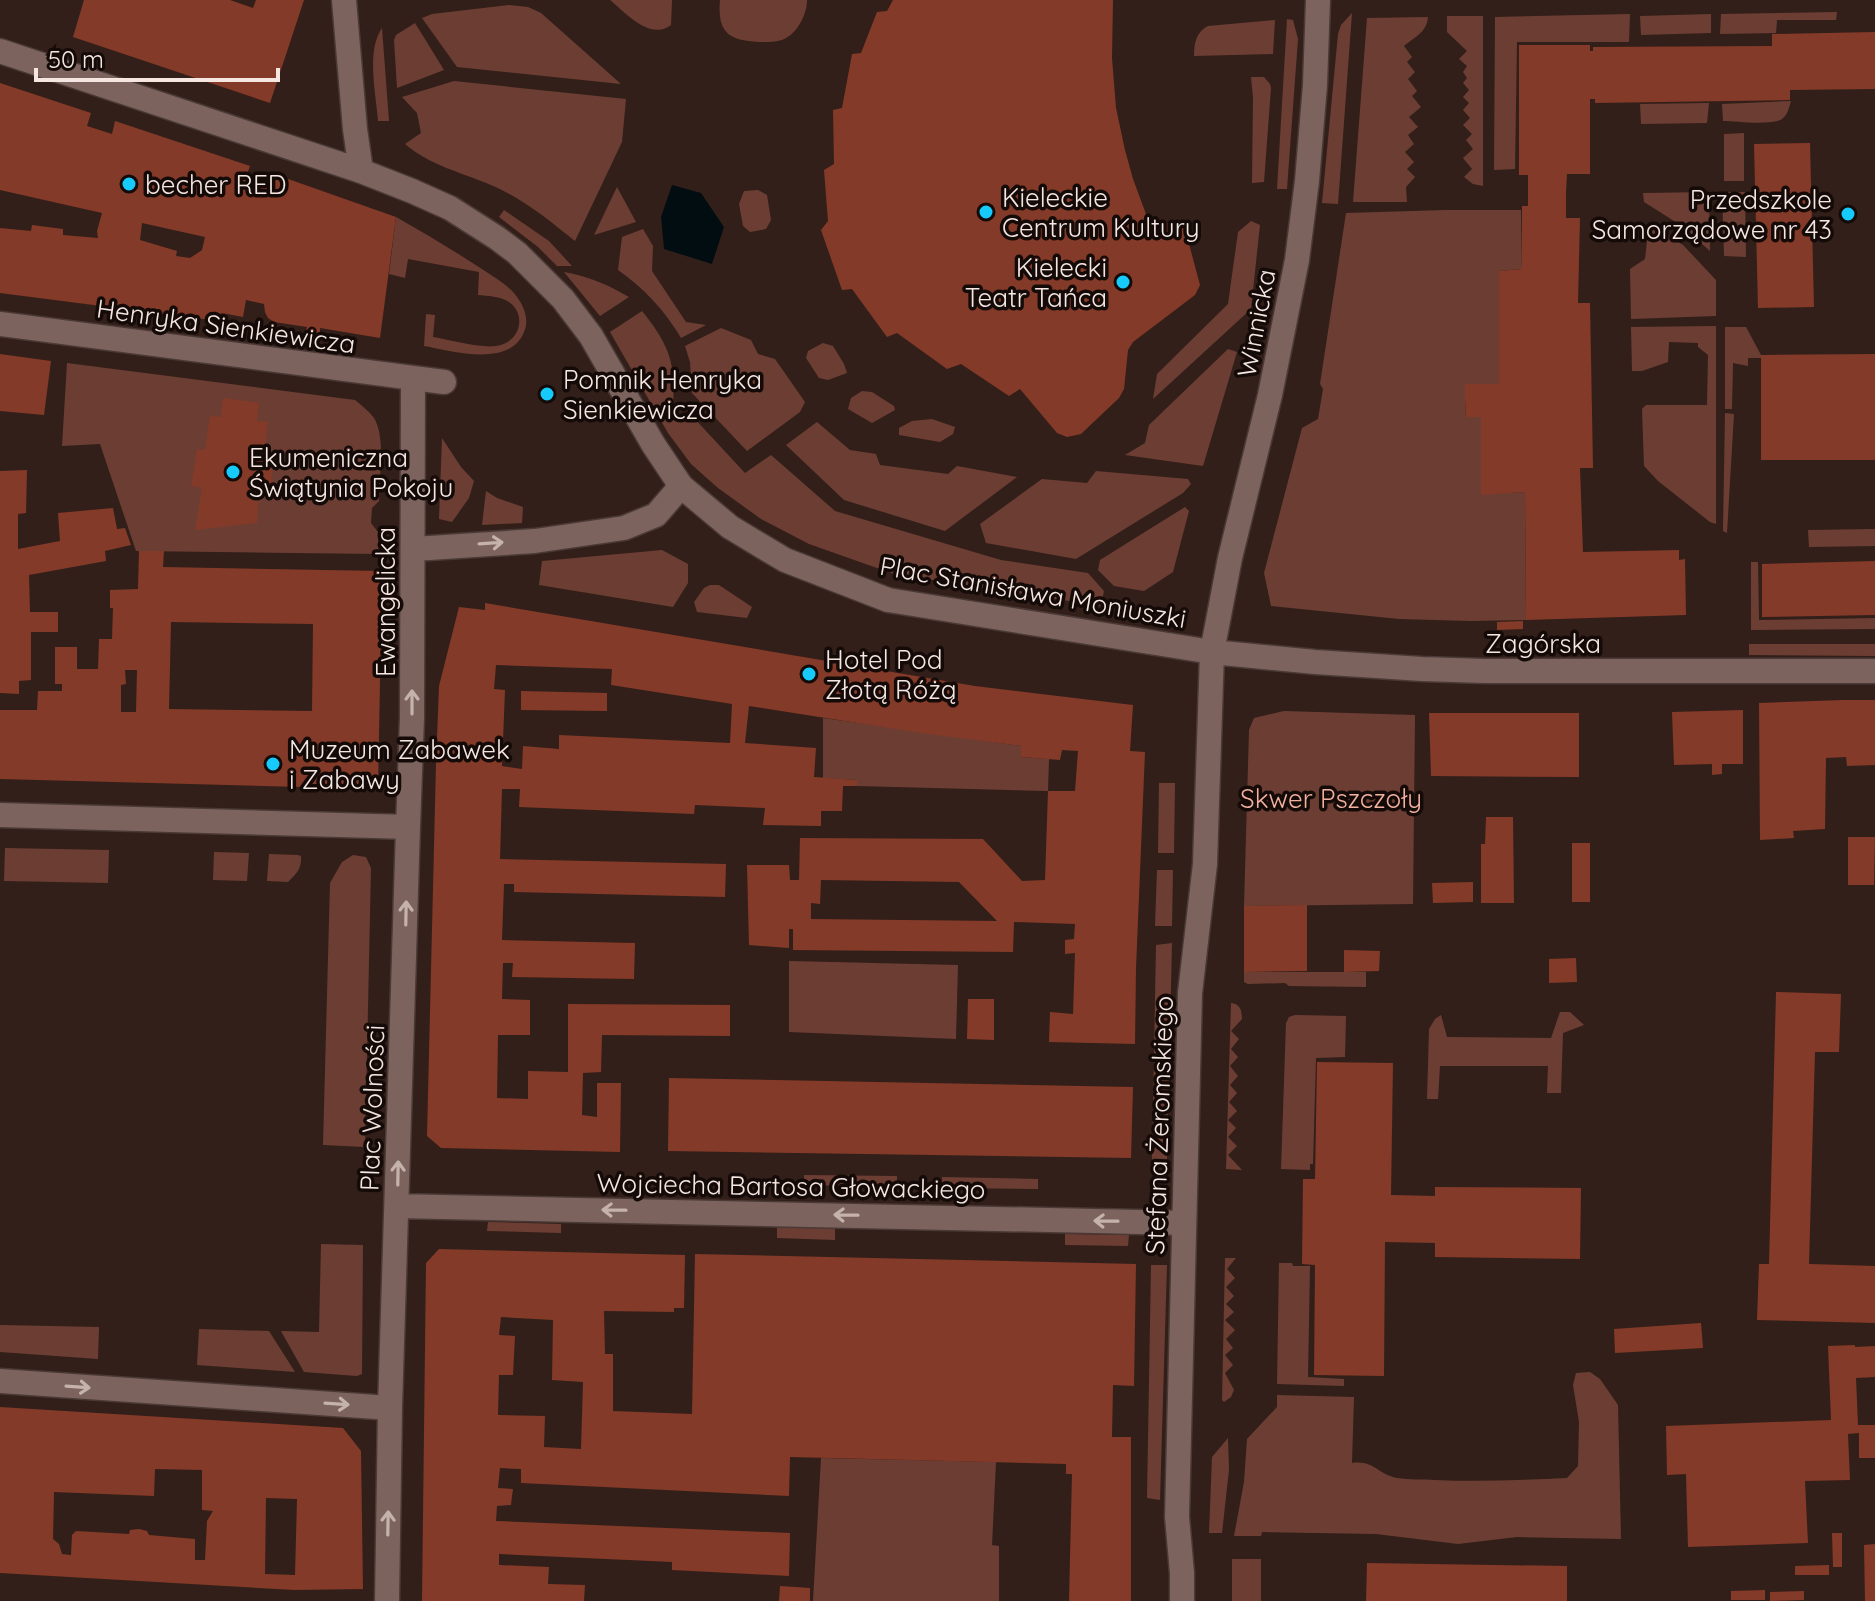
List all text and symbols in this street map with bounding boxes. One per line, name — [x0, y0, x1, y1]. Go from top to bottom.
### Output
scale bar — [36, 32, 278, 82]
text: 50 m — [48, 44, 104, 74]
place label: becher RED — [145, 168, 286, 201]
marker: becher RED — [120, 175, 138, 193]
place label: Kieleckie Centrum Kultury — [1002, 181, 1199, 244]
place label: Przedszkole Samorządowe nr 43 — [1592, 183, 1832, 246]
marker: Kieleckie Centrum Kultury — [977, 203, 995, 221]
marker: Przedszkole Samorządowe nr 43 — [1839, 205, 1857, 223]
place label: Kielecki Teatr Tańca — [965, 251, 1107, 314]
street label: Winnicka — [1229, 266, 1283, 380]
marker: Kielecki Teatr Tańca — [1114, 273, 1132, 291]
street label: Henryka Sienkiewicza — [95, 292, 357, 360]
place label: Pomnik Henryka Sienkiewicza — [563, 363, 762, 426]
marker: Pomnik Henryka Sienkiewicza — [538, 385, 556, 403]
place label: Ekumeniczna Świątynia Pokoju — [249, 441, 453, 504]
marker: Ekumeniczna Świątynia Pokoju — [224, 463, 242, 481]
street label: Ewangelicka — [369, 527, 402, 677]
one-way arrow — [478, 536, 504, 551]
street label: Plac Stanisława Moniuszki — [877, 549, 1189, 635]
street label: Zagórska — [1485, 627, 1601, 660]
place label: Hotel Pod Złotą Różą — [825, 643, 956, 706]
marker: Hotel Pod Złotą Różą — [800, 665, 818, 683]
one-way arrow — [404, 689, 420, 716]
place label: Muzeum Zabawek i Zabawy — [289, 733, 510, 796]
marker: Muzeum Zabawek i Zabawy — [264, 755, 282, 773]
park label: Skwer Pszczoły — [1240, 782, 1422, 815]
one-way arrow — [398, 900, 413, 927]
street label: Stefana Żeromskiego — [1138, 995, 1180, 1255]
street label: Plac Wolności — [353, 1024, 391, 1192]
one-way arrow — [390, 1160, 405, 1187]
street label: Wojciecha Bartosa Głowackiego — [596, 1166, 986, 1206]
one-way arrow — [601, 1203, 628, 1218]
one-way arrow — [833, 1208, 860, 1223]
one-way arrow — [1093, 1214, 1120, 1229]
one-way arrow — [64, 1380, 91, 1395]
one-way arrow — [323, 1397, 350, 1412]
one-way arrow — [380, 1510, 396, 1537]

